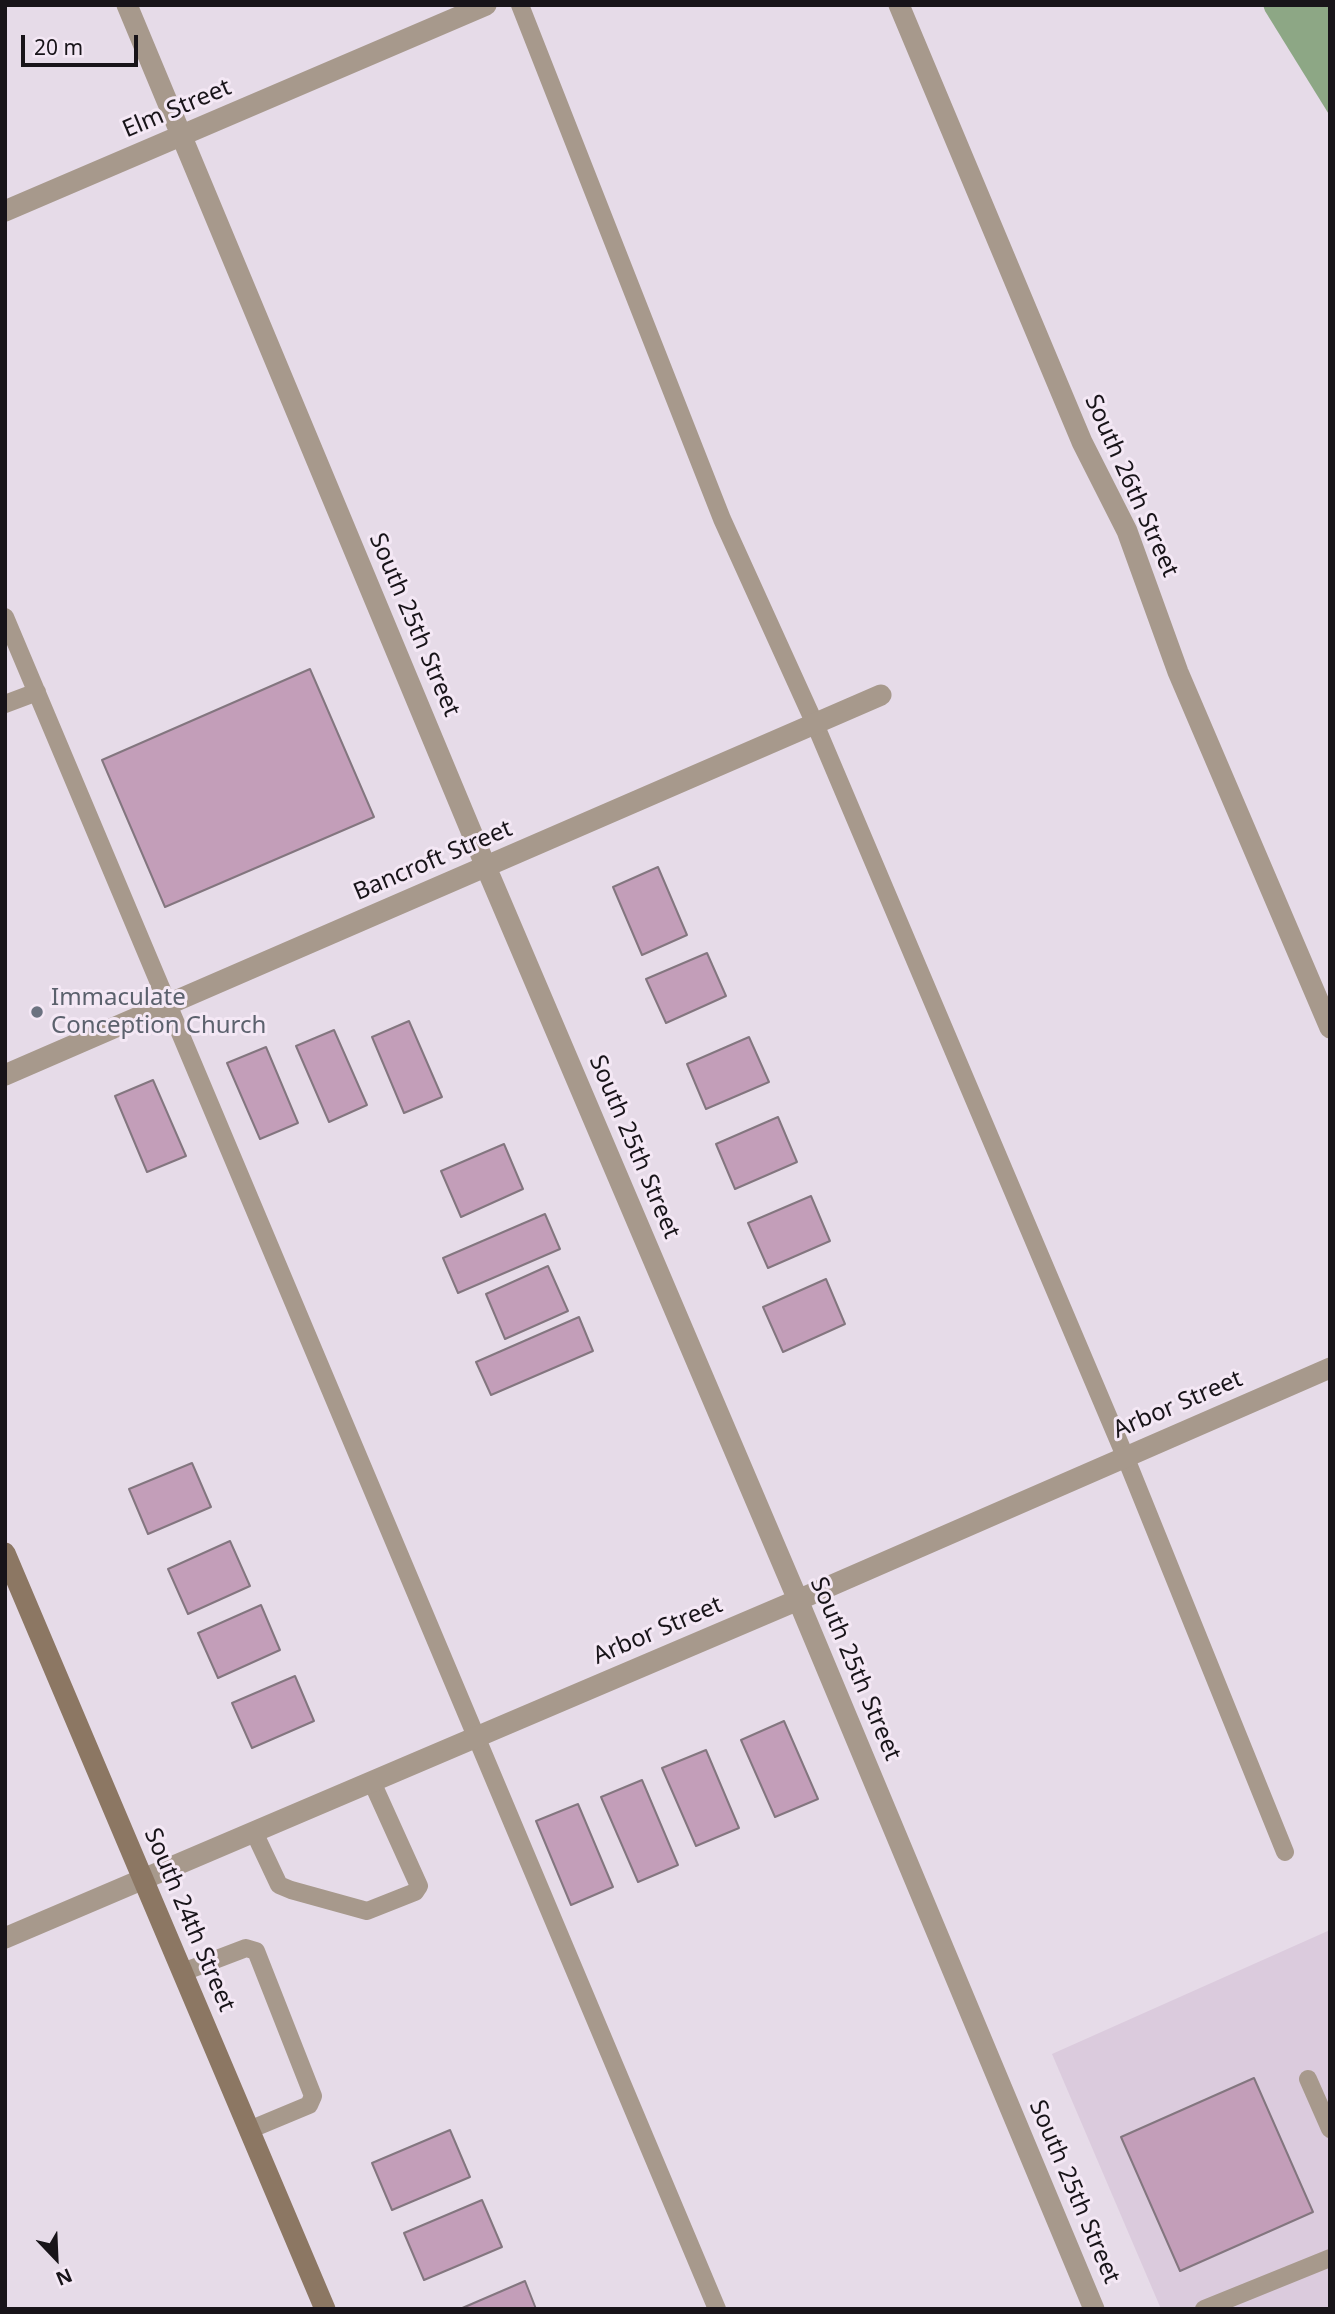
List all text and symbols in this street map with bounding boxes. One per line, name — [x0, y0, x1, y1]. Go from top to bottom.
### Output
scale bar — [24, 21, 142, 65]
text: 20 m — [34, 33, 83, 61]
street label: Elm Street — [118, 73, 236, 145]
street label: South 26th Street — [1078, 390, 1184, 582]
street label: South 25th Street — [362, 529, 466, 721]
street label: Bancroft Street — [349, 815, 517, 907]
place label: Immaculate Conception Church — [51, 984, 266, 1040]
marker: Immaculate Conception Church — [29, 1004, 45, 1020]
street label: South 25th Street — [582, 1051, 686, 1243]
street label: Arbor Street — [1109, 1365, 1247, 1445]
street label: South 25th Street — [803, 1573, 907, 1765]
street label: Arbor Street — [589, 1591, 727, 1671]
street label: South 24th Street — [137, 1824, 241, 2016]
street label: South 25th Street — [1022, 2096, 1126, 2288]
north arrow — [21, 2223, 91, 2293]
text: N — [52, 2262, 76, 2292]

